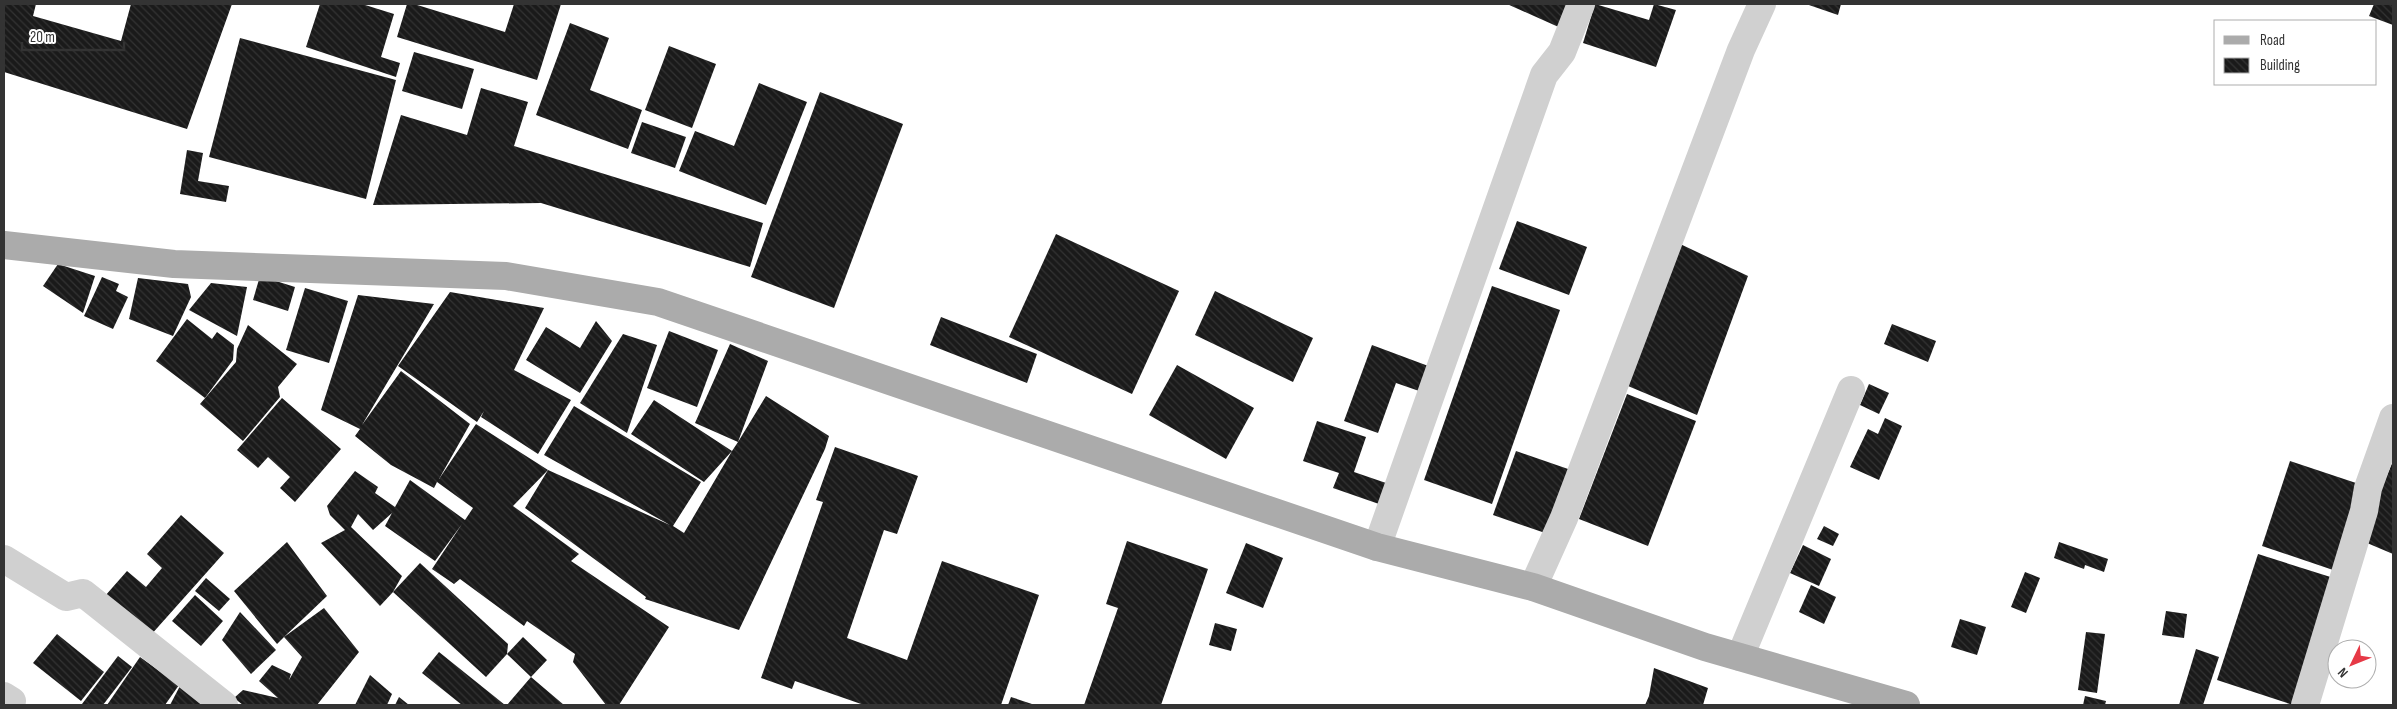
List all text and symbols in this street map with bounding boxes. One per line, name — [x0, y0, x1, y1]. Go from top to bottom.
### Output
scale bar — [22, 20, 125, 52]
legend — [2214, 20, 2377, 85]
text: 20 m — [30, 28, 55, 47]
text: Road — [2260, 31, 2285, 50]
text: Building — [2260, 56, 2300, 75]
north arrow — [2327, 639, 2377, 689]
text: N — [2334, 664, 2352, 681]

